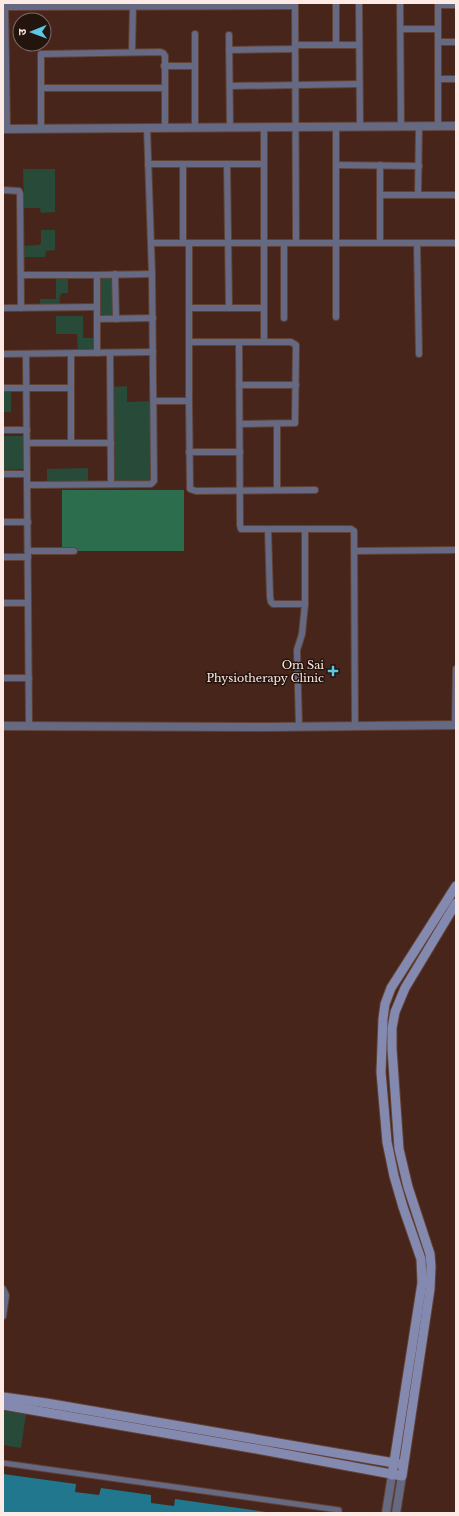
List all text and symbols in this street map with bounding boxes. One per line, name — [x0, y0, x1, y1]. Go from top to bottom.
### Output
north arrow — [12, 12, 52, 52]
text: उ — [15, 28, 29, 36]
place label: Om Sai Physiotherapy Clinic — [206, 658, 324, 685]
marker: Om Sai Physiotherapy Clinic — [327, 665, 339, 677]

